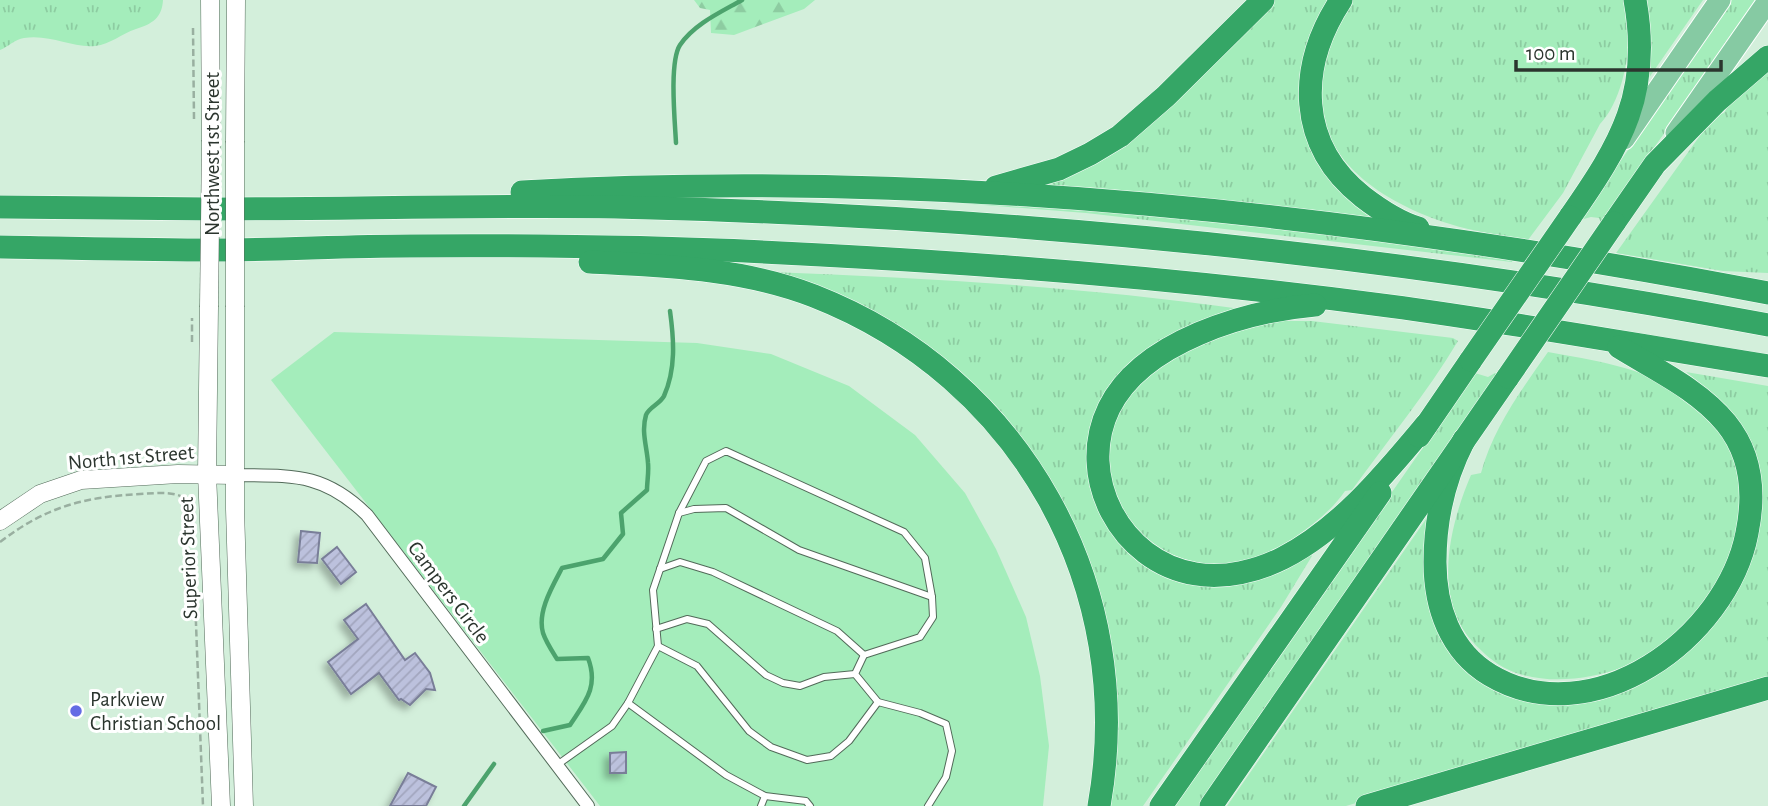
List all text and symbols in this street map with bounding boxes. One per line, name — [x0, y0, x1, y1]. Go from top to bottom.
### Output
scale bar — [1516, 28, 1721, 72]
text: 100 m — [1526, 43, 1576, 64]
street label: Northwest 1st Street — [202, 72, 223, 236]
street label: North 1st Street — [67, 442, 195, 473]
street label: Superior Street — [176, 496, 201, 620]
street label: Campers Circle — [404, 538, 493, 647]
place label: Parkview Christian School — [90, 689, 221, 734]
marker: Parkview Christian School — [68, 703, 84, 719]

